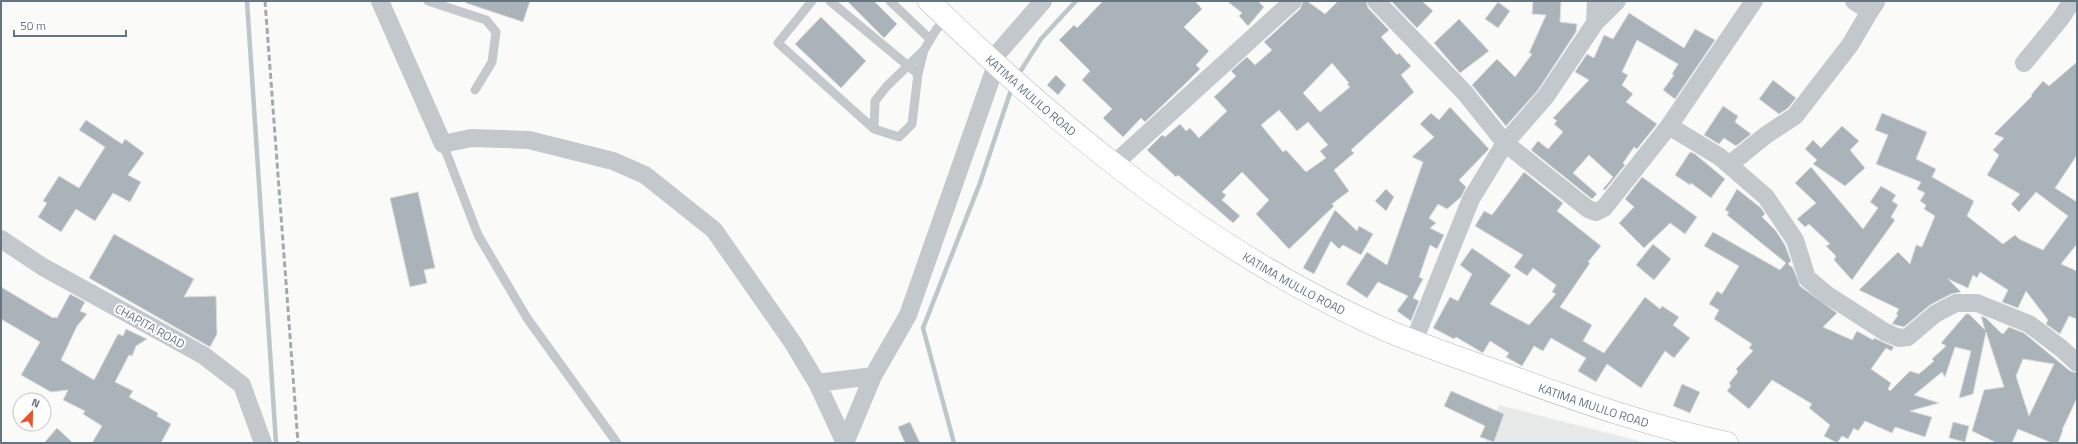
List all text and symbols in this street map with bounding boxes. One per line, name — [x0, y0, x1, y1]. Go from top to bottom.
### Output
scale bar — [14, 12, 126, 38]
text: 50 m — [20, 16, 46, 35]
street label: KATIMA MULILO ROAD — [982, 50, 1081, 140]
street label: KATIMA MULILO ROAD — [1239, 247, 1349, 319]
street label: CHAPITA ROAD — [112, 299, 189, 353]
street label: KATIMA MULILO ROAD — [1536, 378, 1651, 432]
north arrow — [12, 392, 52, 432]
text: N — [29, 394, 43, 412]

